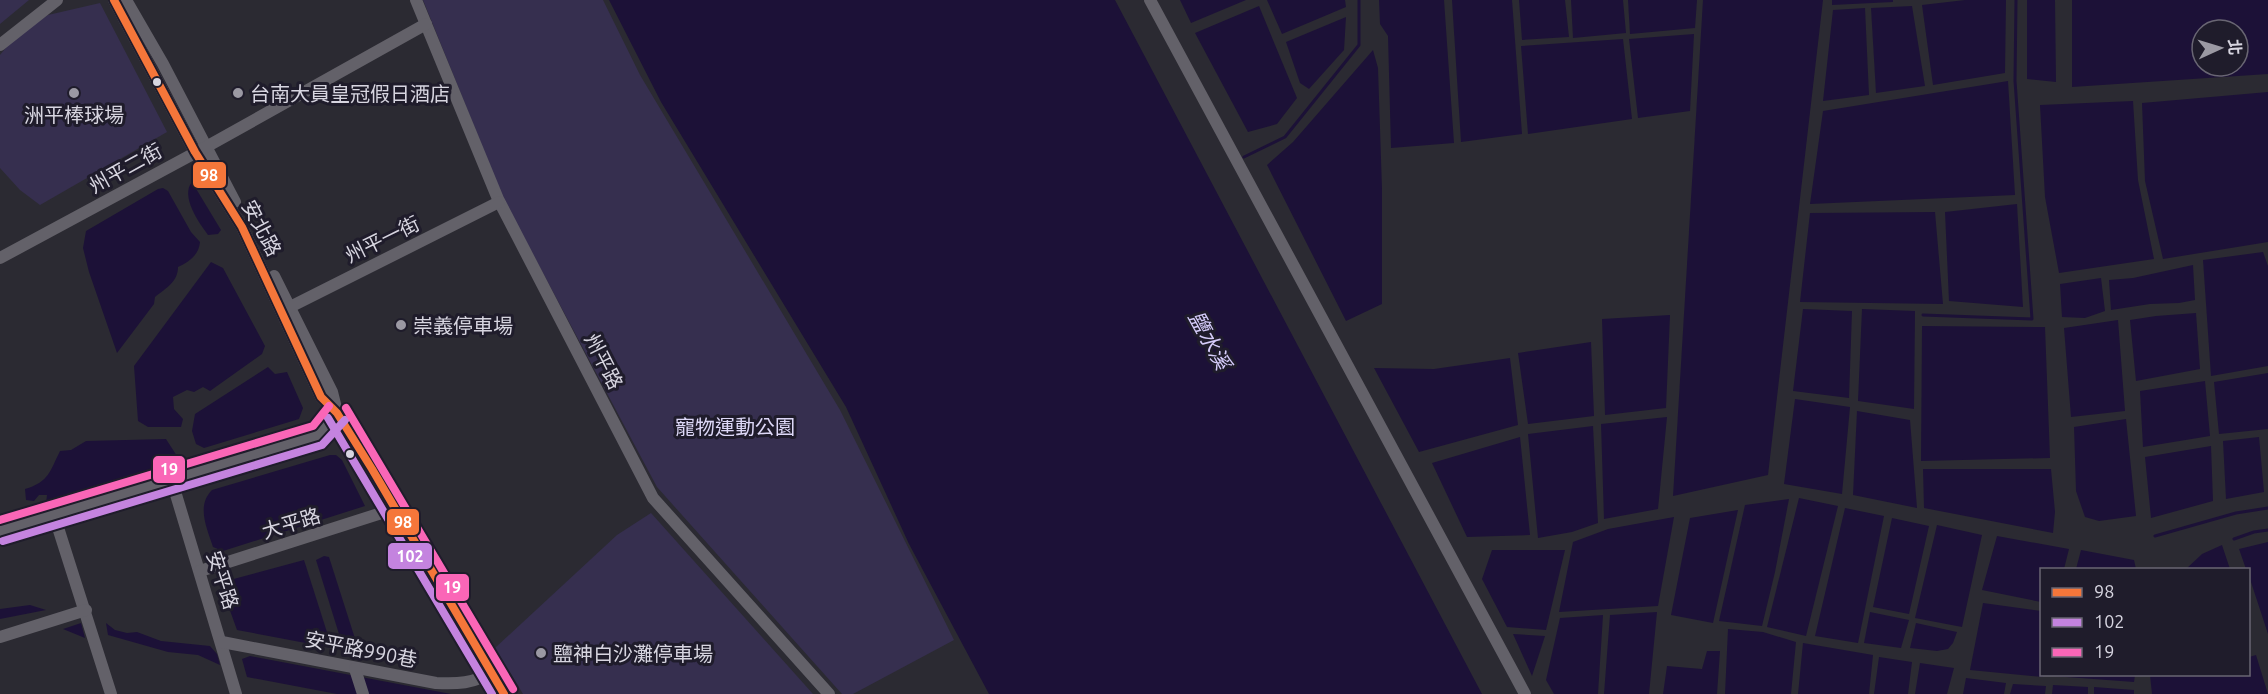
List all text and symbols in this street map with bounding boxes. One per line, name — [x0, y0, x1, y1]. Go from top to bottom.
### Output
north arrow — [2190, 18, 2250, 78]
text: 北 — [2225, 38, 2245, 56]
unlabelled marker — [151, 76, 163, 88]
place label: 台南大員皇冠假日酒店 — [250, 82, 450, 105]
marker: 洲平棒球場 — [67, 86, 81, 100]
marker: 台南大員皇冠假日酒店 — [231, 86, 245, 100]
place label: 洲平棒球場 — [24, 103, 124, 126]
street label: 州平二街 — [84, 139, 166, 197]
line badge: 98 — [192, 161, 227, 189]
text: 98 — [200, 166, 218, 184]
street label: 安北路 — [238, 196, 286, 260]
street label: 州平一街 — [341, 211, 423, 267]
water label: 鹽水溪 — [1184, 307, 1237, 376]
place label: 崇義停車場 — [413, 314, 513, 337]
marker: 崇義停車場 — [394, 318, 408, 332]
street label: 州平路 — [580, 329, 628, 393]
park label: 寵物運動公園 — [675, 415, 795, 438]
unlabelled marker — [344, 448, 356, 460]
line badge: 19 — [152, 455, 186, 484]
text: 19 — [160, 460, 178, 478]
street label: 大平路 — [259, 503, 323, 543]
line badge: 98 — [386, 508, 420, 536]
text: 98 — [394, 513, 412, 531]
line badge: 102 — [387, 542, 433, 570]
text: 102 — [396, 547, 424, 565]
street label: 安平路 — [203, 548, 243, 612]
legend — [2040, 568, 2250, 676]
line badge: 19 — [435, 573, 470, 602]
text: 19 — [443, 578, 461, 596]
text: 98 — [2094, 581, 2114, 601]
text: 102 — [2094, 611, 2124, 631]
street label: 安平路990巷 — [303, 627, 419, 671]
text: 19 — [2094, 641, 2114, 661]
place label: 鹽神白沙灘停車場 — [553, 642, 713, 665]
marker: 鹽神白沙灘停車場 — [534, 646, 548, 660]

